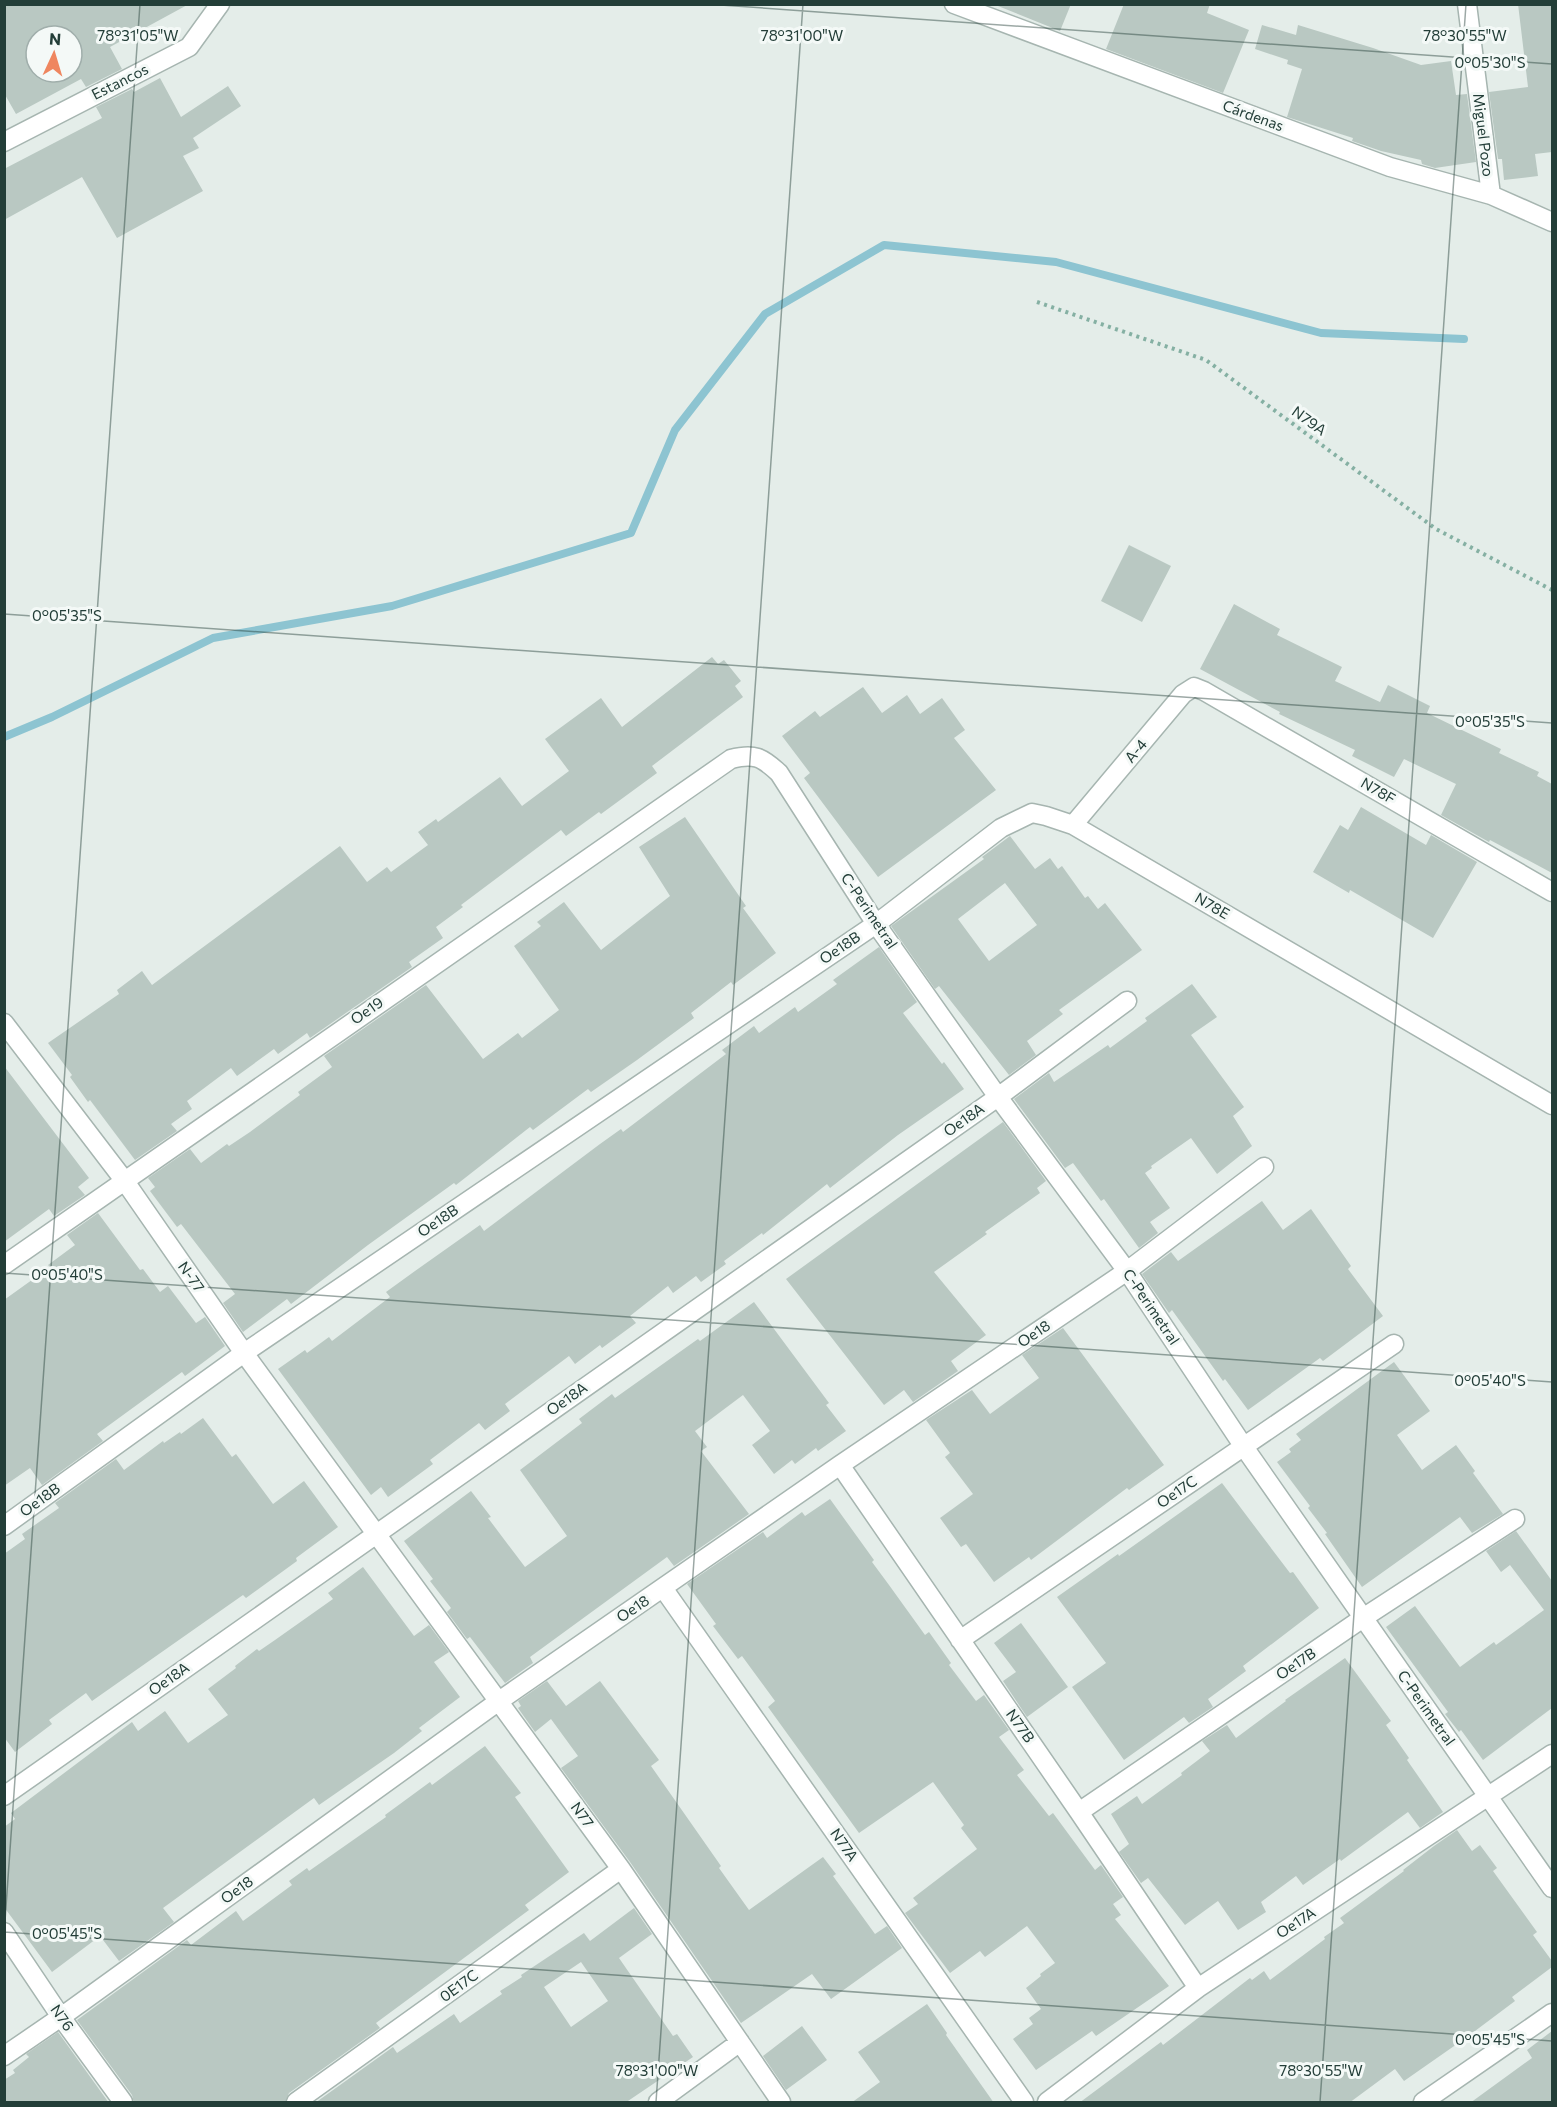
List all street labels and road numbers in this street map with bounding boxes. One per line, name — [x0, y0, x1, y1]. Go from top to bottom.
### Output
street label: Estancos — [88, 59, 151, 103]
street label: Miguel Pozo — [1470, 92, 1498, 178]
street label: Cárdenas — [1220, 96, 1286, 134]
street label: N79A — [1289, 402, 1330, 439]
street label: A-4 — [1120, 735, 1150, 766]
street label: N78F — [1358, 773, 1399, 807]
street label: C-Perimetral — [838, 869, 902, 952]
street label: N78E — [1192, 888, 1233, 922]
street label: Oe18B — [816, 927, 864, 967]
street label: Oe19 — [347, 993, 386, 1028]
street label: Oe18A — [940, 1099, 987, 1140]
street label: Oe18B — [414, 1200, 462, 1240]
street label: N-77 — [175, 1258, 209, 1295]
street label: C-Perimetral — [1120, 1265, 1184, 1348]
street label: Oe18 — [1014, 1316, 1053, 1351]
street label: Oe18A — [543, 1378, 590, 1419]
street label: Oe17C — [1153, 1471, 1200, 1511]
street label: Oe18B — [16, 1478, 63, 1520]
street label: Oe18 — [613, 1591, 652, 1626]
street label: Oe17B — [1272, 1643, 1319, 1683]
street label: Oe18A — [145, 1658, 192, 1699]
street label: C-Perimetral — [1394, 1666, 1459, 1749]
street label: N77B — [1003, 1705, 1039, 1746]
street label: N77 — [568, 1798, 598, 1831]
street label: N77A — [827, 1824, 863, 1864]
street label: Oe18 — [217, 1871, 256, 1907]
street label: Oe17A — [1272, 1903, 1319, 1942]
street label: 0E17C — [436, 1965, 481, 2005]
street label: N76 — [47, 2001, 78, 2034]

